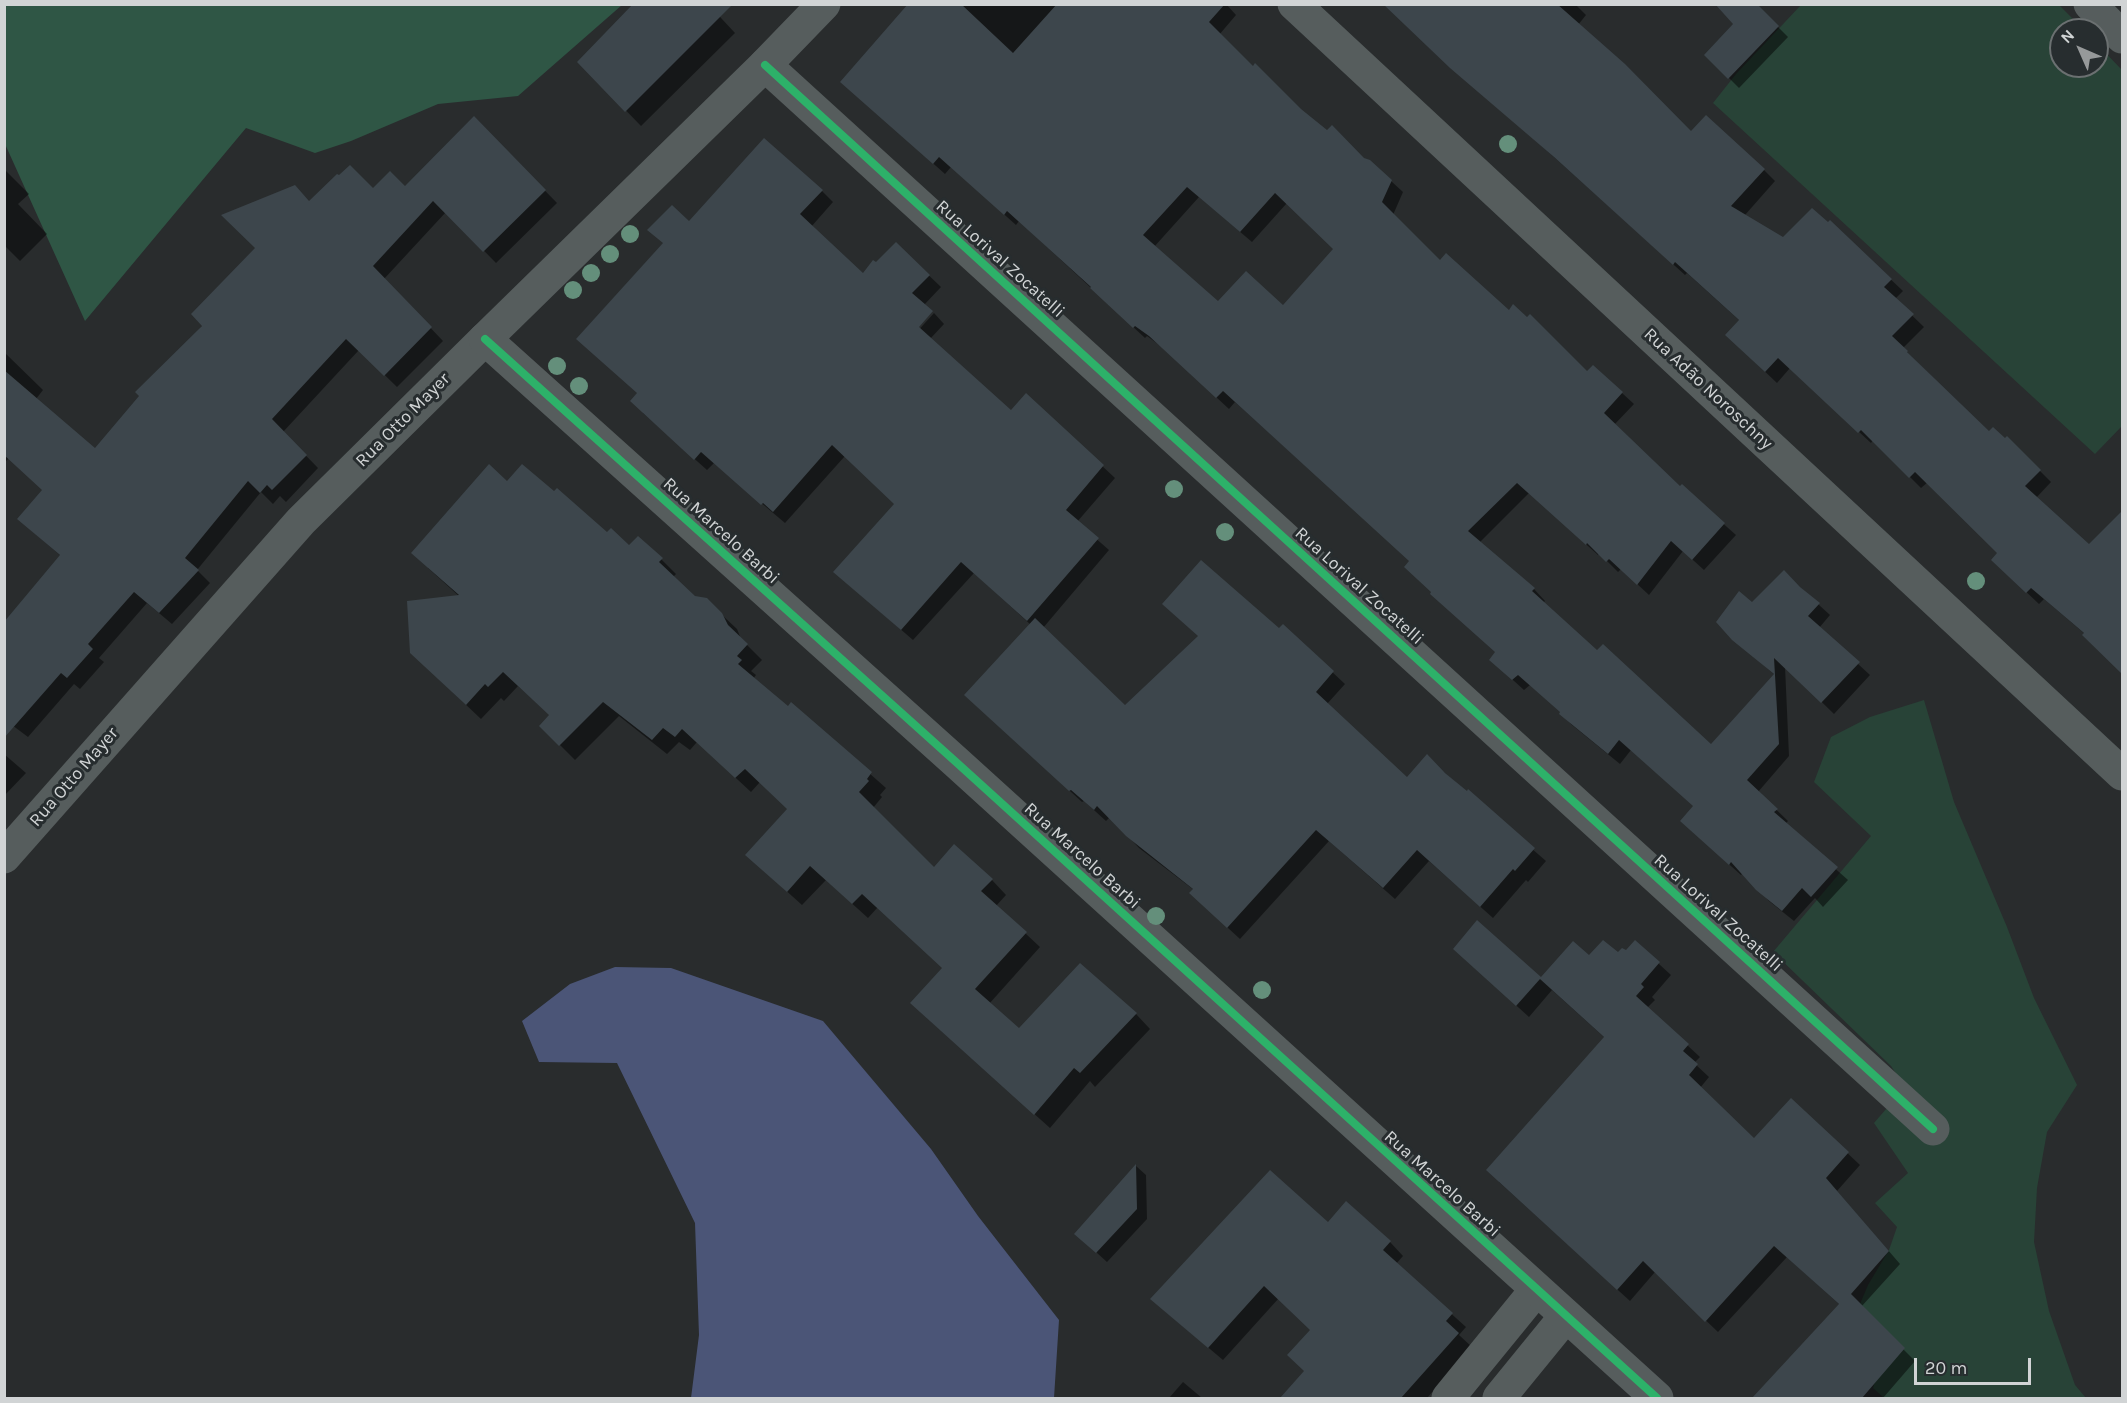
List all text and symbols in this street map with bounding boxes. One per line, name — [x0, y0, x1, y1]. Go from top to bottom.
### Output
north arrow — [2049, 18, 2109, 78]
text: N — [2057, 26, 2078, 47]
street label: Rua Lorival Zocatelli — [931, 196, 1069, 322]
street label: Rua Adão Noroschny — [1639, 324, 1777, 454]
street label: Rua Otto Mayer — [351, 368, 455, 472]
street label: Rua Marcelo Barbi — [658, 473, 784, 589]
street label: Rua Lorival Zocatelli — [1290, 523, 1428, 649]
street label: Rua Otto Mayer — [25, 723, 123, 831]
street label: Rua Marcelo Barbi — [1019, 798, 1145, 914]
street label: Rua Lorival Zocatelli — [1649, 850, 1787, 976]
street label: Rua Marcelo Barbi — [1379, 1126, 1505, 1242]
scale bar — [1917, 1346, 2034, 1384]
text: 20 m — [1925, 1357, 1967, 1379]

